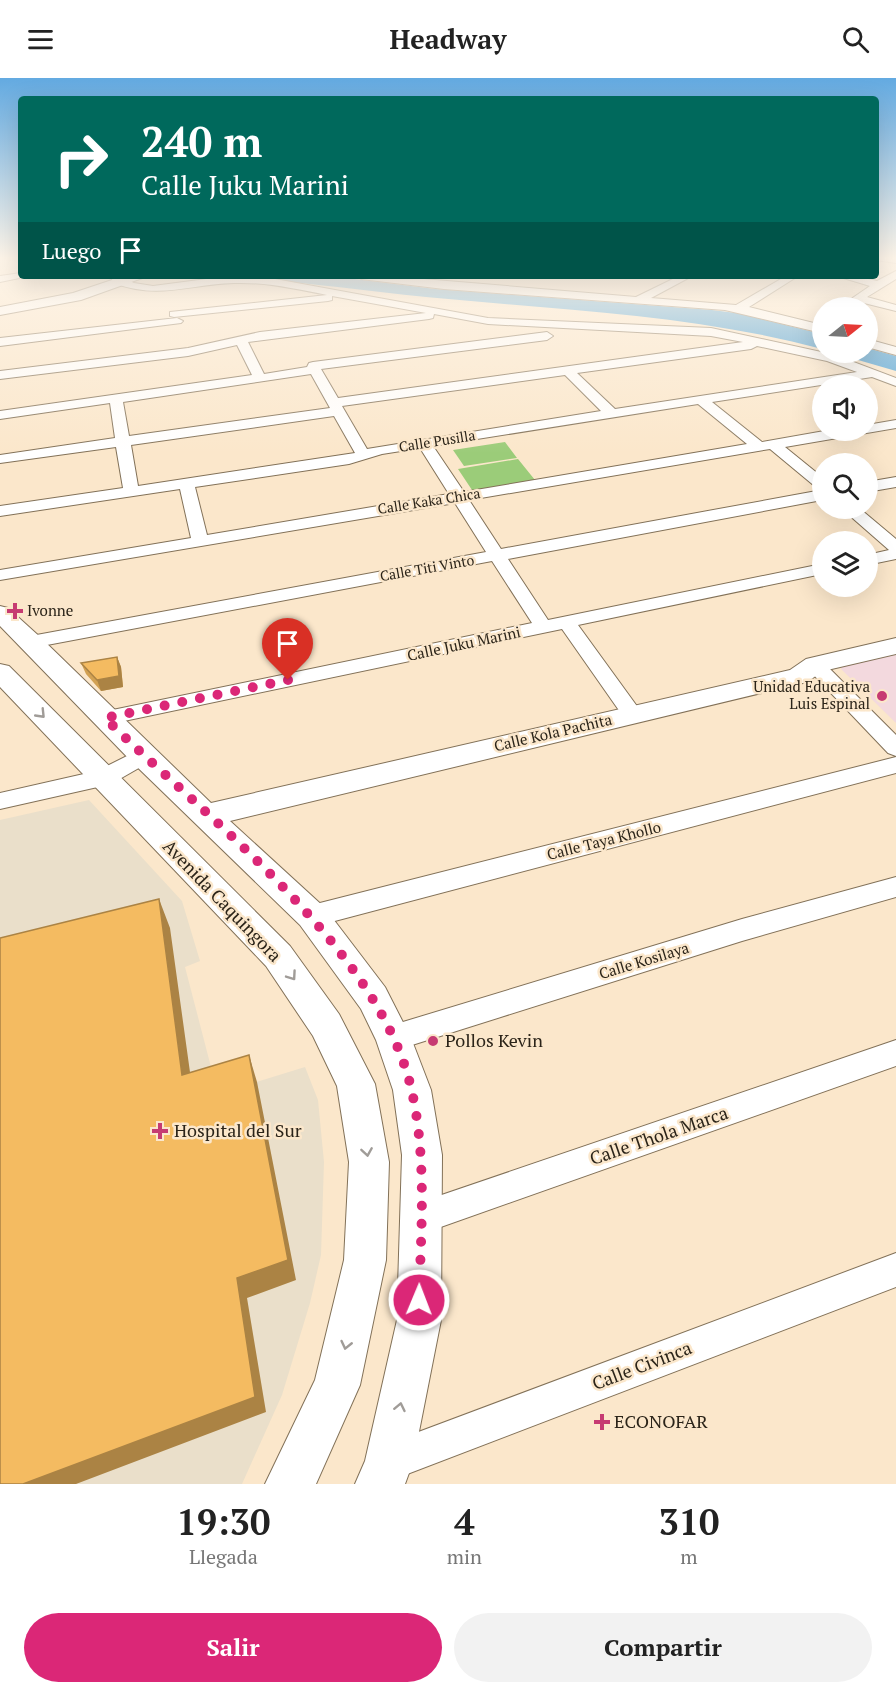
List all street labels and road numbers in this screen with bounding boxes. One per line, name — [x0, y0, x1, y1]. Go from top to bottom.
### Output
street label: Calle Pusilla — [397, 425, 476, 456]
street label: Calle Kaka Chica — [376, 483, 482, 518]
street label: Calle Titi Vinto — [378, 550, 476, 585]
street label: Calle Juku Marini — [405, 621, 522, 665]
street label: Calle Kola Pachita — [492, 709, 614, 755]
street label: Calle Taya Khollo — [545, 816, 663, 864]
street label: Avenida Caquingora — [158, 834, 287, 966]
street label: Calle Kosilaya — [596, 937, 691, 983]
street label: Calle Thola Marca — [586, 1100, 731, 1170]
street label: Calle Civinca — [588, 1335, 695, 1395]

